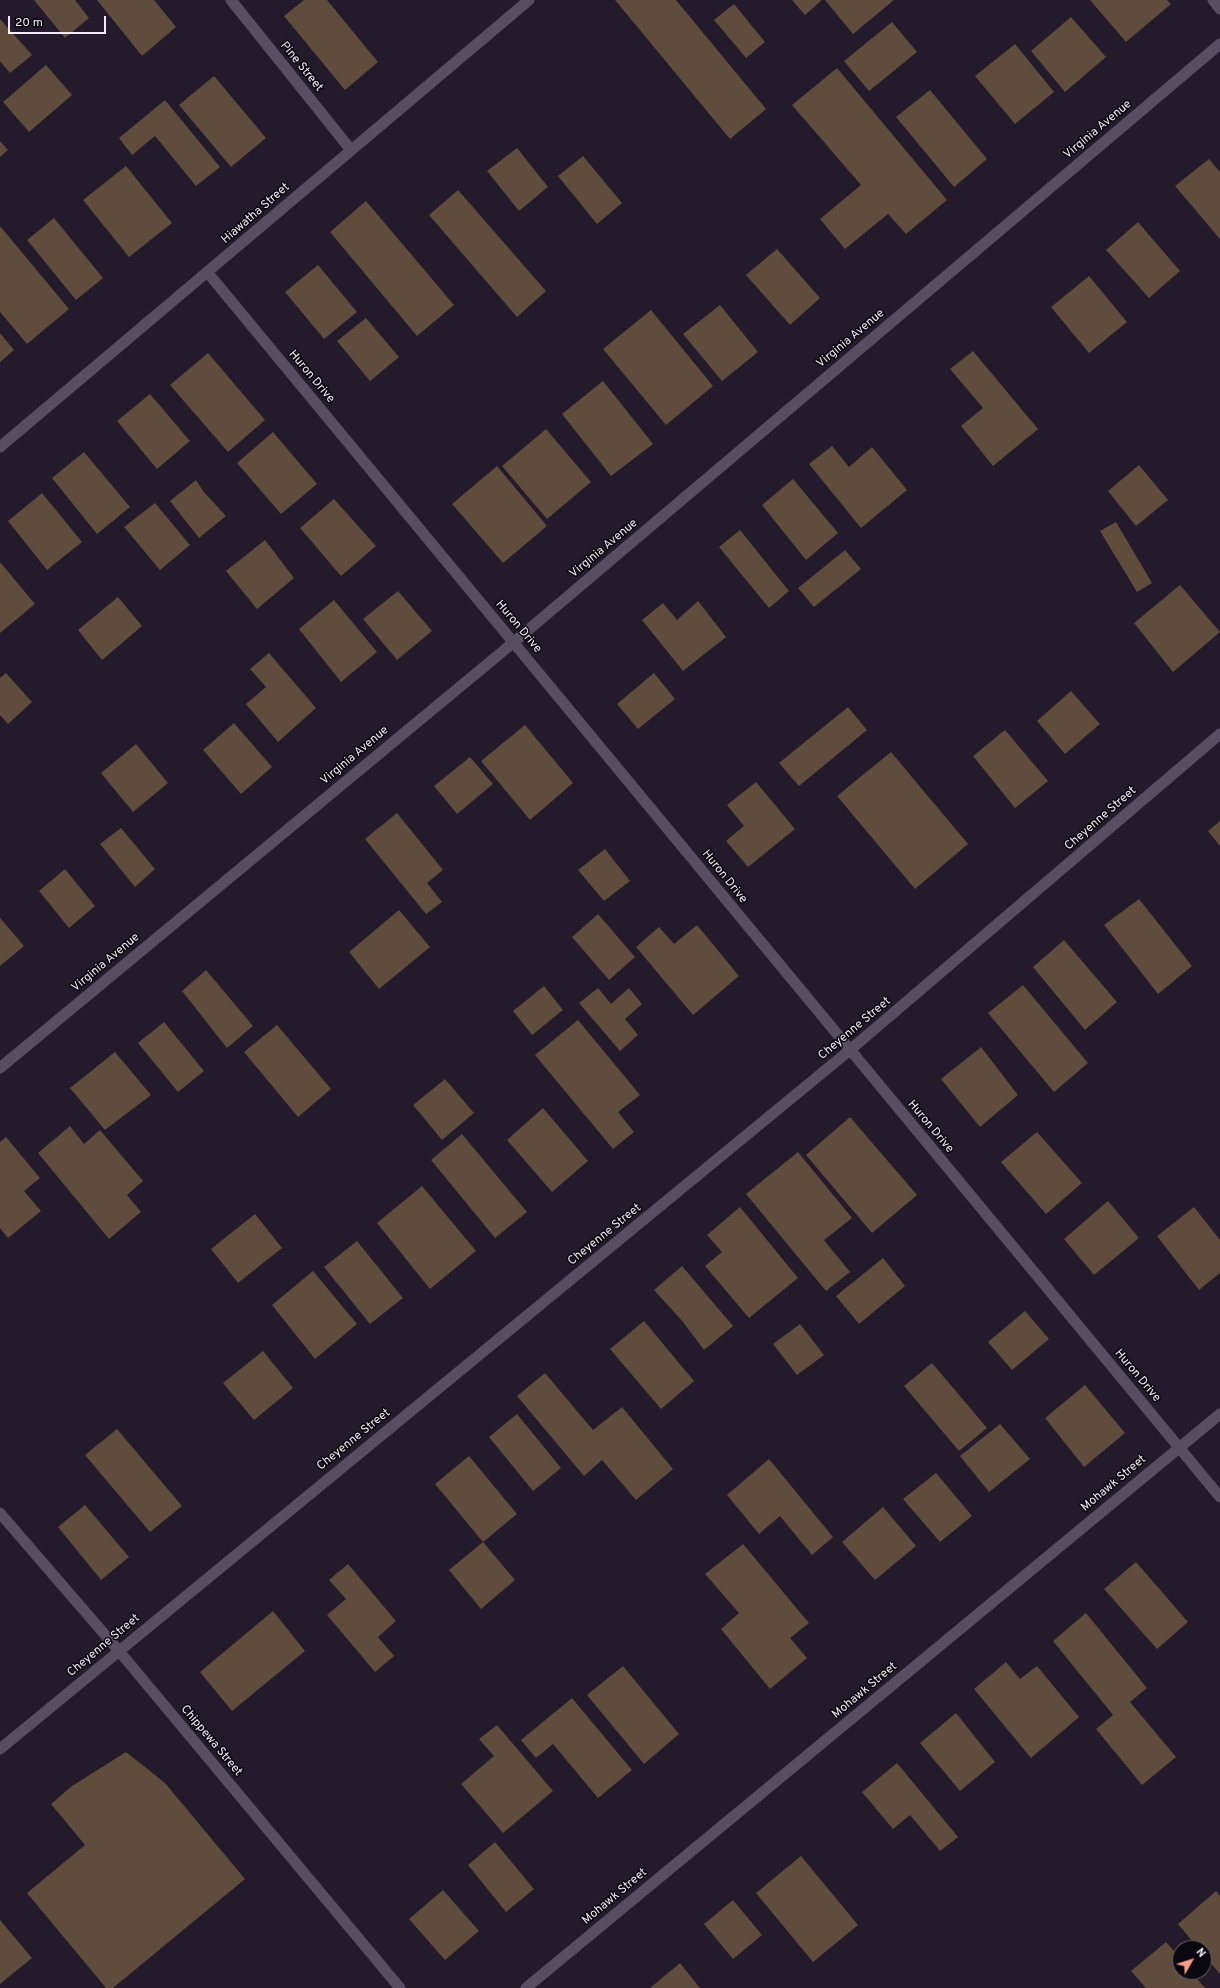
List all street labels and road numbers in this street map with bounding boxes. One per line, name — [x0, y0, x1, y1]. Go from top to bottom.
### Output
street label: Pine Street — [277, 39, 325, 95]
street label: Virginia Avenue — [1061, 97, 1135, 163]
street label: Hiawatha Street — [219, 181, 293, 247]
street label: Virginia Avenue — [814, 306, 888, 372]
street label: Huron Drive — [285, 348, 337, 406]
street label: Virginia Avenue — [567, 516, 641, 582]
street label: Huron Drive — [492, 598, 544, 656]
street label: Virginia Avenue — [318, 723, 392, 789]
street label: Cheyenne Street — [1062, 784, 1140, 854]
street label: Huron Drive — [698, 848, 750, 906]
street label: Virginia Avenue — [69, 930, 143, 996]
street label: Cheyenne Street — [816, 995, 894, 1063]
street label: Huron Drive — [904, 1098, 956, 1156]
street label: Cheyenne Street — [566, 1201, 644, 1269]
street label: Huron Drive — [1111, 1347, 1163, 1405]
street label: Cheyenne Street — [315, 1406, 393, 1474]
street label: Mohawk Street — [1079, 1453, 1149, 1515]
street label: Cheyenne Street — [65, 1612, 143, 1680]
street label: Mohawk Street — [830, 1660, 900, 1722]
street label: Chippewa Street — [177, 1703, 245, 1779]
street label: Mohawk Street — [580, 1866, 650, 1928]

